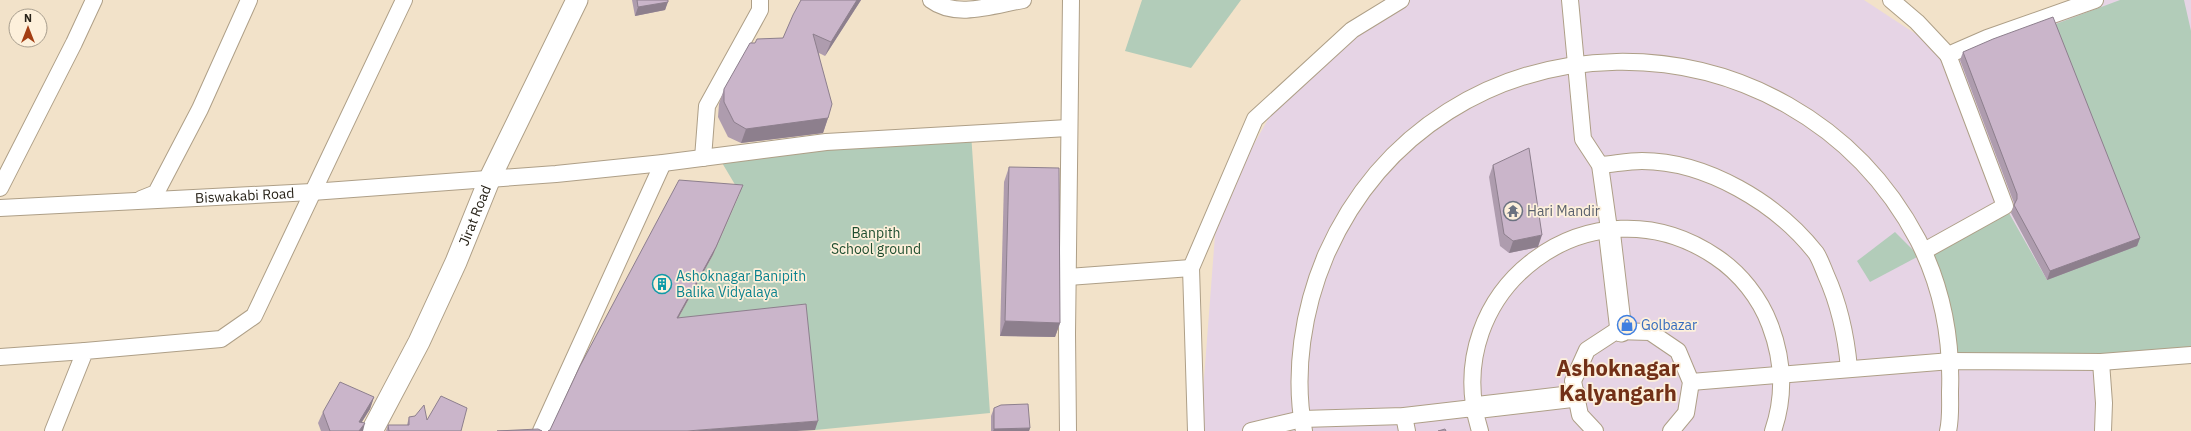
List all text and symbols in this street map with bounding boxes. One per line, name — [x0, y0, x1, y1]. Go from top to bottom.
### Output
north arrow — [8, 8, 48, 48]
text: N — [24, 11, 32, 25]
street label: Jirat Road — [455, 183, 495, 248]
street label: Biswakabi Road — [195, 184, 295, 207]
temple icon: Hari Mandir — [1502, 200, 1524, 222]
place label: Hari Mandir — [1527, 202, 1600, 220]
park label: Banpith School ground — [831, 224, 921, 258]
place label: Ashoknagar Banipith Balika Vidyalaya — [676, 267, 806, 301]
building icon: Ashoknagar Banipith Balika Vidyalaya — [651, 273, 673, 295]
shop icon: Golbazar — [1616, 314, 1638, 336]
place label: Golbazar — [1641, 316, 1697, 334]
district label: Ashoknagar Kalyangarh — [1556, 353, 1680, 407]

